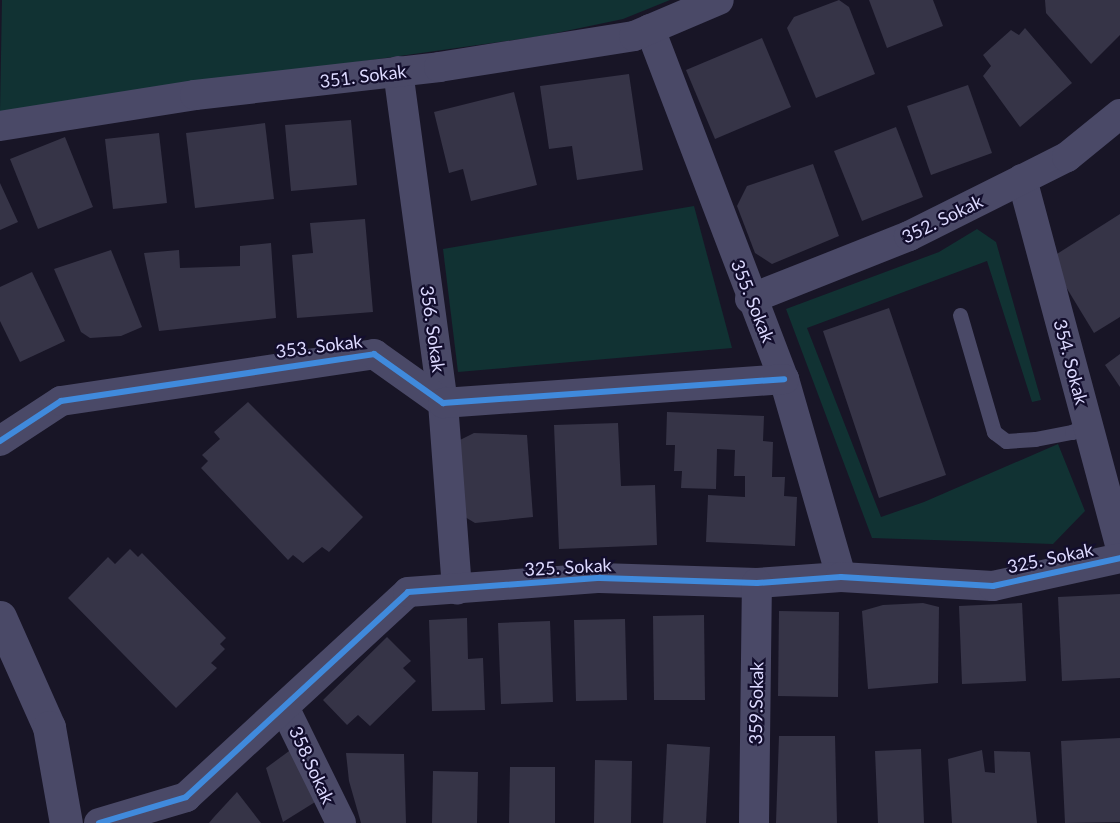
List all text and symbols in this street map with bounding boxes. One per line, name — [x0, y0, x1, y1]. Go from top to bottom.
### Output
street label: 351. Sokak — [318, 60, 408, 92]
street label: 352. Sokak — [898, 190, 986, 248]
street label: 355. Sokak — [727, 256, 779, 346]
street label: 356. Sokak — [416, 284, 450, 374]
street label: 354. Sokak — [1049, 317, 1093, 407]
street label: 353. Sokak — [274, 330, 364, 362]
street label: 325. Sokak — [1005, 538, 1095, 578]
street label: 325. Sokak — [524, 554, 612, 580]
street label: 359.Sokak — [744, 661, 768, 745]
street label: 358.Sokak — [285, 723, 339, 807]

